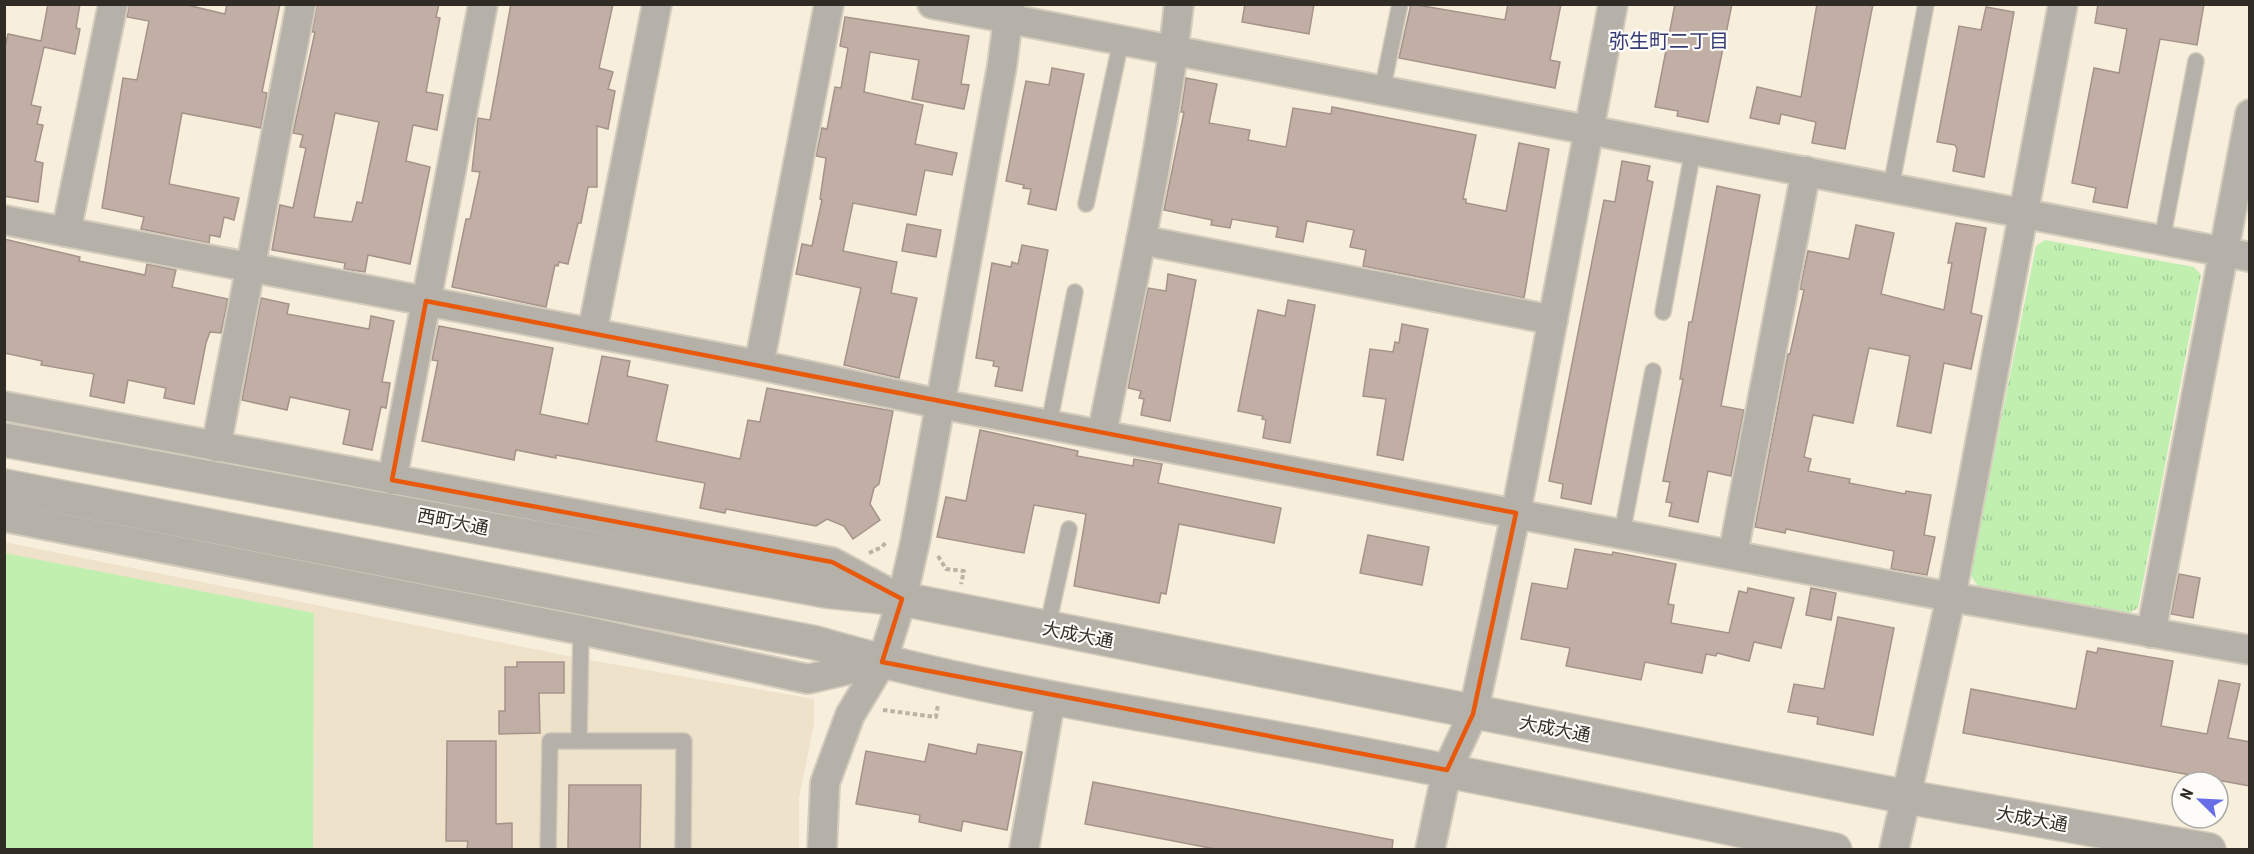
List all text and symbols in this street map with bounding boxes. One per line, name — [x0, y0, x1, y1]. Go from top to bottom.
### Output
district label: 弥生町二丁目 — [1609, 29, 1729, 53]
street label: 西町大通 — [416, 504, 490, 539]
street label: 大成大通 — [1041, 617, 1115, 652]
street label: 大成大通 — [1518, 711, 1592, 746]
north arrow — [2170, 770, 2230, 830]
text: N — [2176, 786, 2197, 802]
street label: 大成大通 — [1995, 802, 2069, 835]

